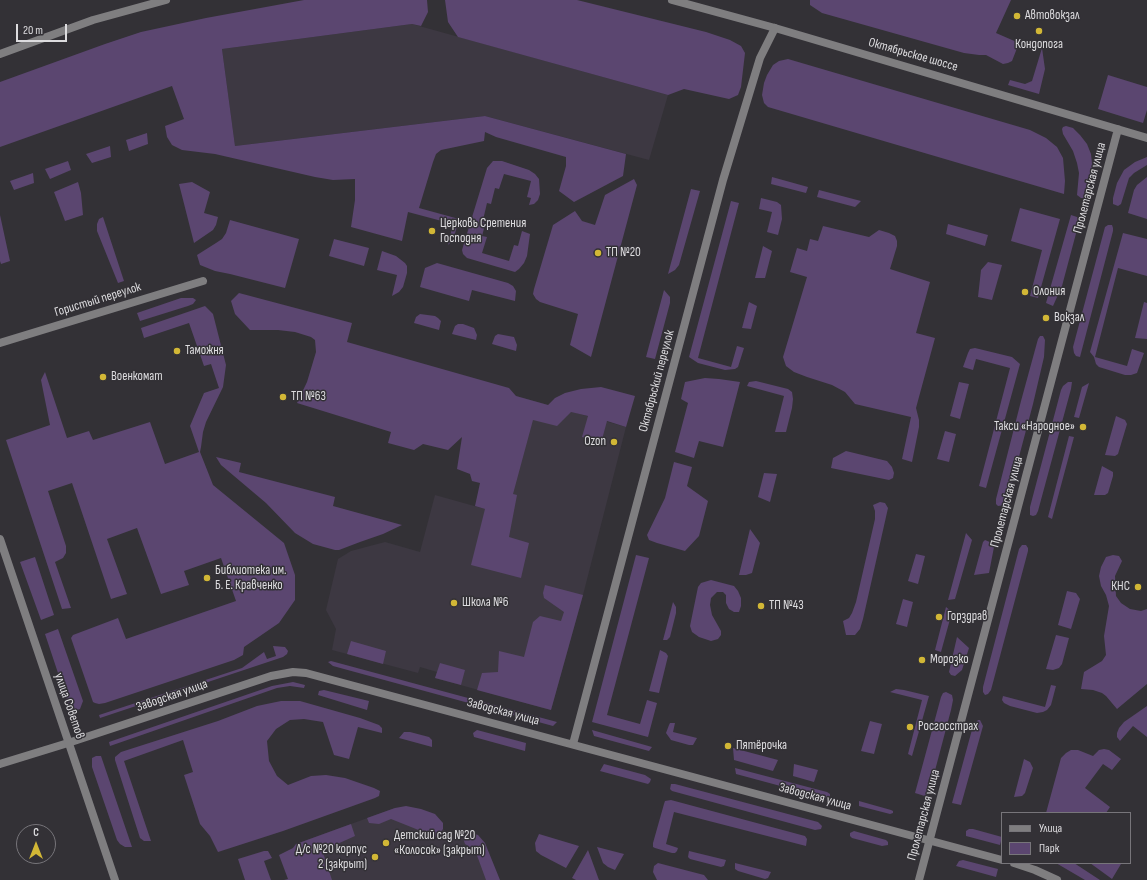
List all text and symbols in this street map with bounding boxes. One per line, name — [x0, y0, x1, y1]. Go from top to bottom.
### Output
place label: Автовокзал — [1025, 8, 1080, 24]
marker: Автовокзал — [1012, 11, 1022, 21]
scale bar — [18, 16, 69, 42]
text: 20 m — [23, 23, 43, 38]
marker: Кондопога — [1034, 26, 1044, 36]
street label: Октябрьское шоссе — [866, 35, 960, 75]
place label: Кондопога — [1015, 37, 1063, 53]
street label: Пролетарская улица — [1070, 141, 1110, 235]
place label: Церковь Сретения Господня — [440, 216, 526, 247]
marker: Церковь Сретения Господня — [427, 226, 437, 236]
place label: ТП №20 — [606, 245, 641, 261]
marker: ТП №20 — [593, 248, 603, 258]
street label: Гористый переулок — [53, 279, 143, 321]
place label: Олония — [1033, 284, 1065, 300]
marker: Олония — [1020, 287, 1030, 297]
place label: Вокзал — [1054, 310, 1084, 326]
marker: Вокзал — [1041, 313, 1051, 323]
street label: Октябрьский переулок — [636, 328, 678, 434]
place label: Таможня — [185, 343, 224, 359]
marker: Таможня — [172, 346, 182, 356]
place label: Военкомат — [111, 369, 163, 385]
marker: Военкомат — [98, 372, 108, 382]
place label: ТП №63 — [291, 389, 326, 405]
marker: ТП №63 — [278, 392, 288, 402]
place label: Такси «Народное» — [994, 419, 1075, 435]
marker: Такси «Народное» — [1078, 422, 1088, 432]
place label: Ozon — [584, 434, 606, 450]
marker: Ozon — [609, 437, 619, 447]
street label: Пролетарская улица — [987, 455, 1027, 549]
place label: Библиотека им. Б. Е. Кравченко — [215, 563, 287, 594]
marker: Библиотека им. Б. Е. Кравченко — [202, 573, 212, 583]
place label: КНС — [1111, 579, 1130, 595]
marker: КНС — [1133, 582, 1143, 592]
place label: Школа №6 — [462, 595, 508, 611]
marker: Школа №6 — [449, 598, 459, 608]
place label: ТП №43 — [769, 598, 804, 614]
marker: ТП №43 — [756, 601, 766, 611]
place label: Горздрав — [947, 609, 987, 625]
marker: Горздрав — [934, 612, 944, 622]
place label: Морозко — [930, 652, 969, 668]
marker: Морозко — [917, 655, 927, 665]
street label: улица Советов — [50, 671, 88, 741]
street label: Заводская улица — [134, 676, 210, 716]
street label: Заводская улица — [465, 695, 541, 729]
place label: Росгосстрах — [918, 719, 978, 735]
marker: Росгосстрах — [905, 722, 915, 732]
place label: Пятёрочка — [736, 738, 787, 754]
marker: Пятёрочка — [723, 741, 733, 751]
street label: Пролетарская улица — [904, 768, 944, 862]
street label: Заводская улица — [777, 780, 853, 814]
legend — [1001, 812, 1131, 864]
text: Улица — [1039, 821, 1062, 836]
north arrow — [16, 824, 56, 864]
text: С — [33, 826, 39, 839]
place label: Детский сад №20 «Колосок» (закрыт) — [394, 828, 485, 859]
marker: Детский сад №20 «Колосок» (закрыт) — [381, 838, 391, 848]
text: Парк — [1039, 841, 1059, 856]
place label: Д/с №20 корпус 2 (закрыт) — [296, 842, 367, 873]
marker: Д/с №20 корпус 2 (закрыт) — [370, 852, 380, 862]

